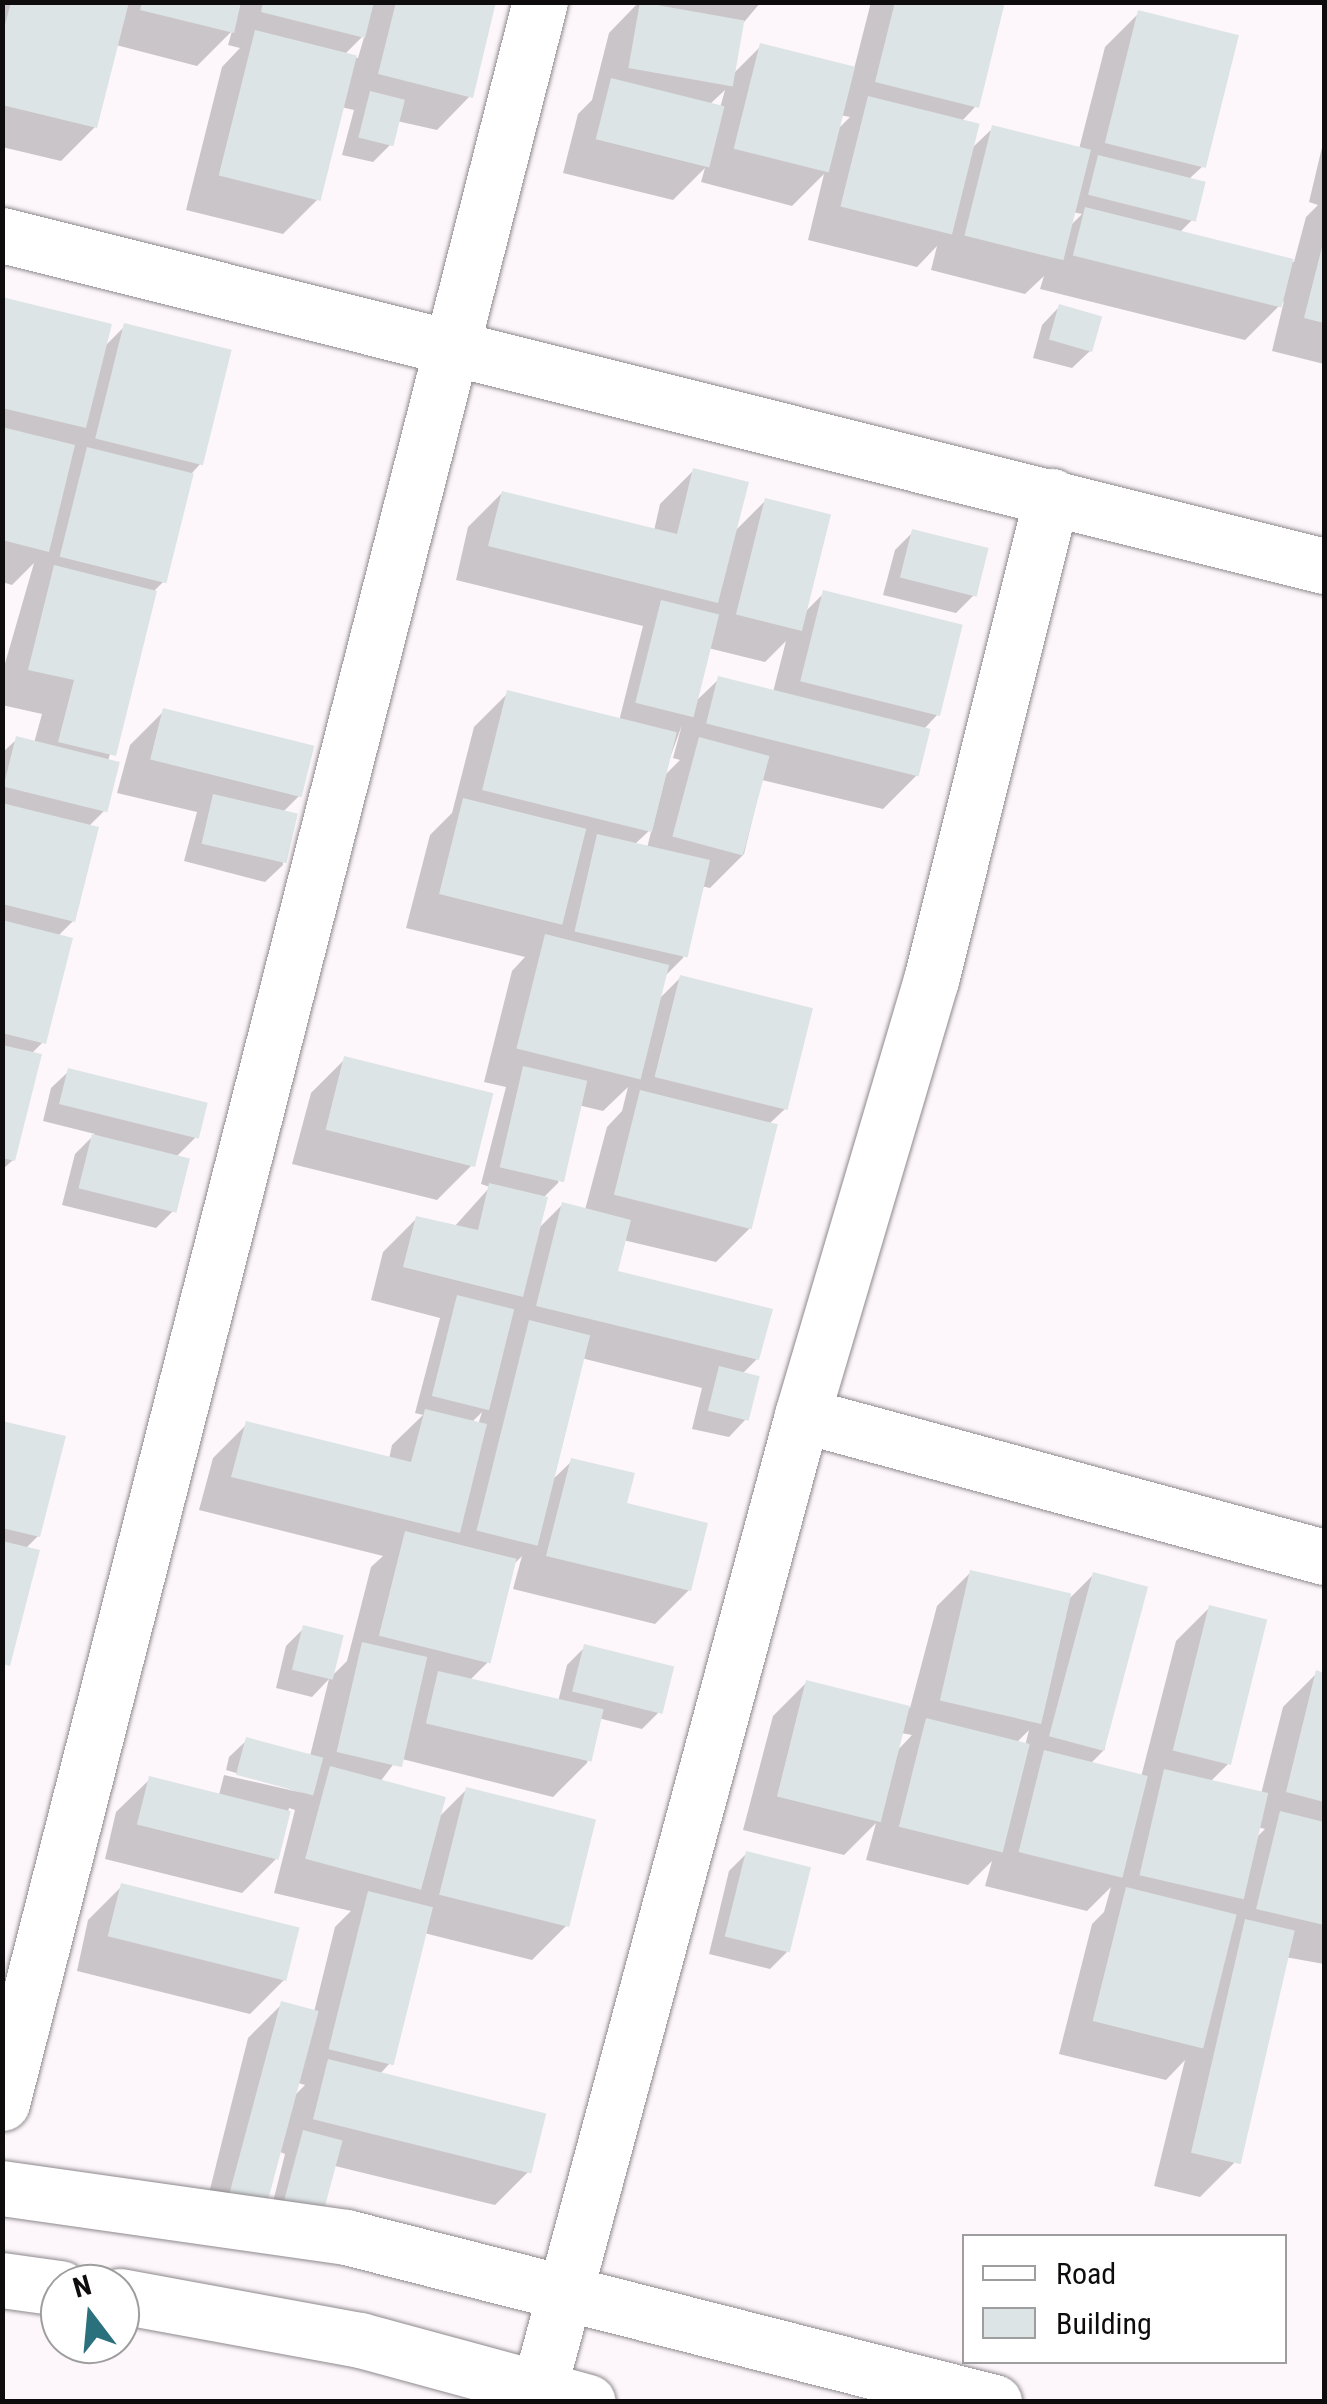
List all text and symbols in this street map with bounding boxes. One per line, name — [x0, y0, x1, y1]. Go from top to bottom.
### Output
legend — [962, 2234, 1287, 2364]
text: Road — [1056, 2256, 1116, 2291]
north arrow — [40, 2264, 140, 2364]
text: N — [69, 2268, 95, 2305]
text: Building — [1056, 2306, 1152, 2341]

